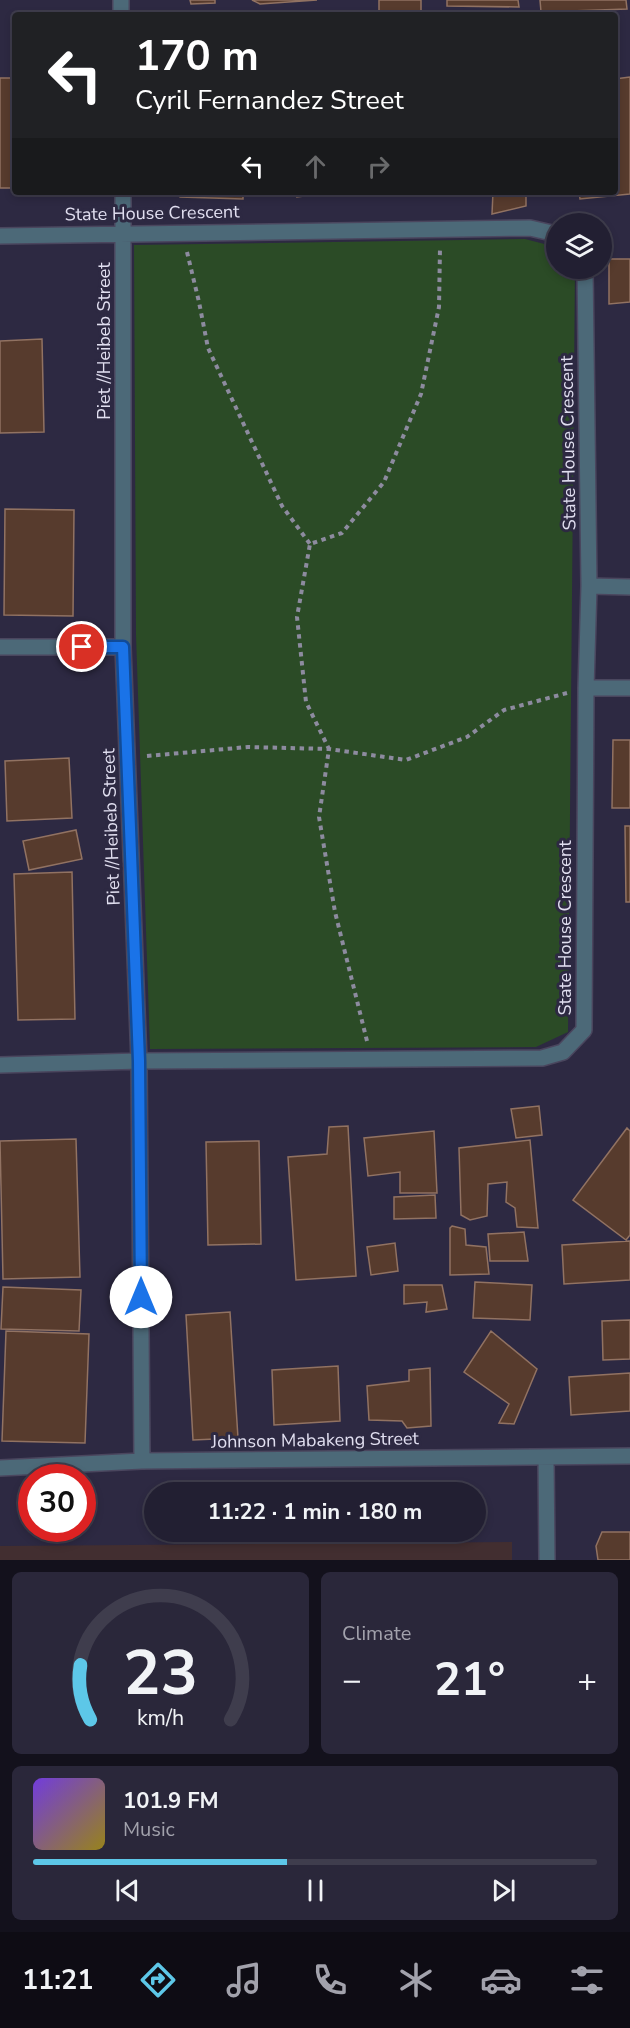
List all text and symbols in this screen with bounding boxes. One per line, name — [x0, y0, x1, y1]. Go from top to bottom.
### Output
text: 170 m — [135, 28, 259, 85]
icon: left — [36, 36, 114, 114]
text: Cyril Fernandez Street — [135, 82, 404, 119]
icon: left — [236, 150, 269, 183]
icon: ahead — [299, 150, 332, 183]
icon: right — [362, 150, 395, 183]
street label: State House Crescent — [64, 199, 240, 227]
map controls — [546, 213, 612, 279]
button: layers — [546, 213, 612, 279]
street label: Piet //Heibeb Street — [92, 262, 116, 420]
street label: State House Crescent — [554, 355, 582, 531]
pin — [56, 621, 107, 672]
icon: arrive — [65, 630, 98, 663]
street label: Piet //Heibeb Street — [96, 747, 126, 906]
street label: State House Crescent — [553, 840, 577, 1015]
position arrow — [109, 1265, 173, 1329]
street label: Johnson Mabakeng Street — [210, 1426, 420, 1454]
speed limit sign: 30 — [18, 1464, 96, 1542]
text: 11:22 · 1 min · 180 m — [208, 1497, 422, 1527]
text: Climate — [342, 1620, 411, 1647]
text: 23 — [123, 1631, 198, 1716]
text: 21° — [434, 1650, 505, 1711]
text: − — [342, 1658, 362, 1703]
text: + — [577, 1658, 597, 1703]
text: km/h — [137, 1703, 184, 1733]
text: 101.9 FM — [123, 1786, 219, 1816]
text: Music — [123, 1816, 175, 1843]
icon: previous — [111, 1874, 144, 1907]
icon: pause — [299, 1874, 332, 1907]
icon: next — [487, 1874, 520, 1907]
icon: directions — [137, 1959, 179, 2001]
icon: music — [223, 1959, 265, 2001]
icon: phone — [309, 1959, 351, 2001]
icon: climate — [395, 1959, 437, 2001]
icon: car — [480, 1959, 522, 2001]
icon: filters — [566, 1959, 608, 2001]
text: 11:21 — [22, 1962, 93, 1999]

